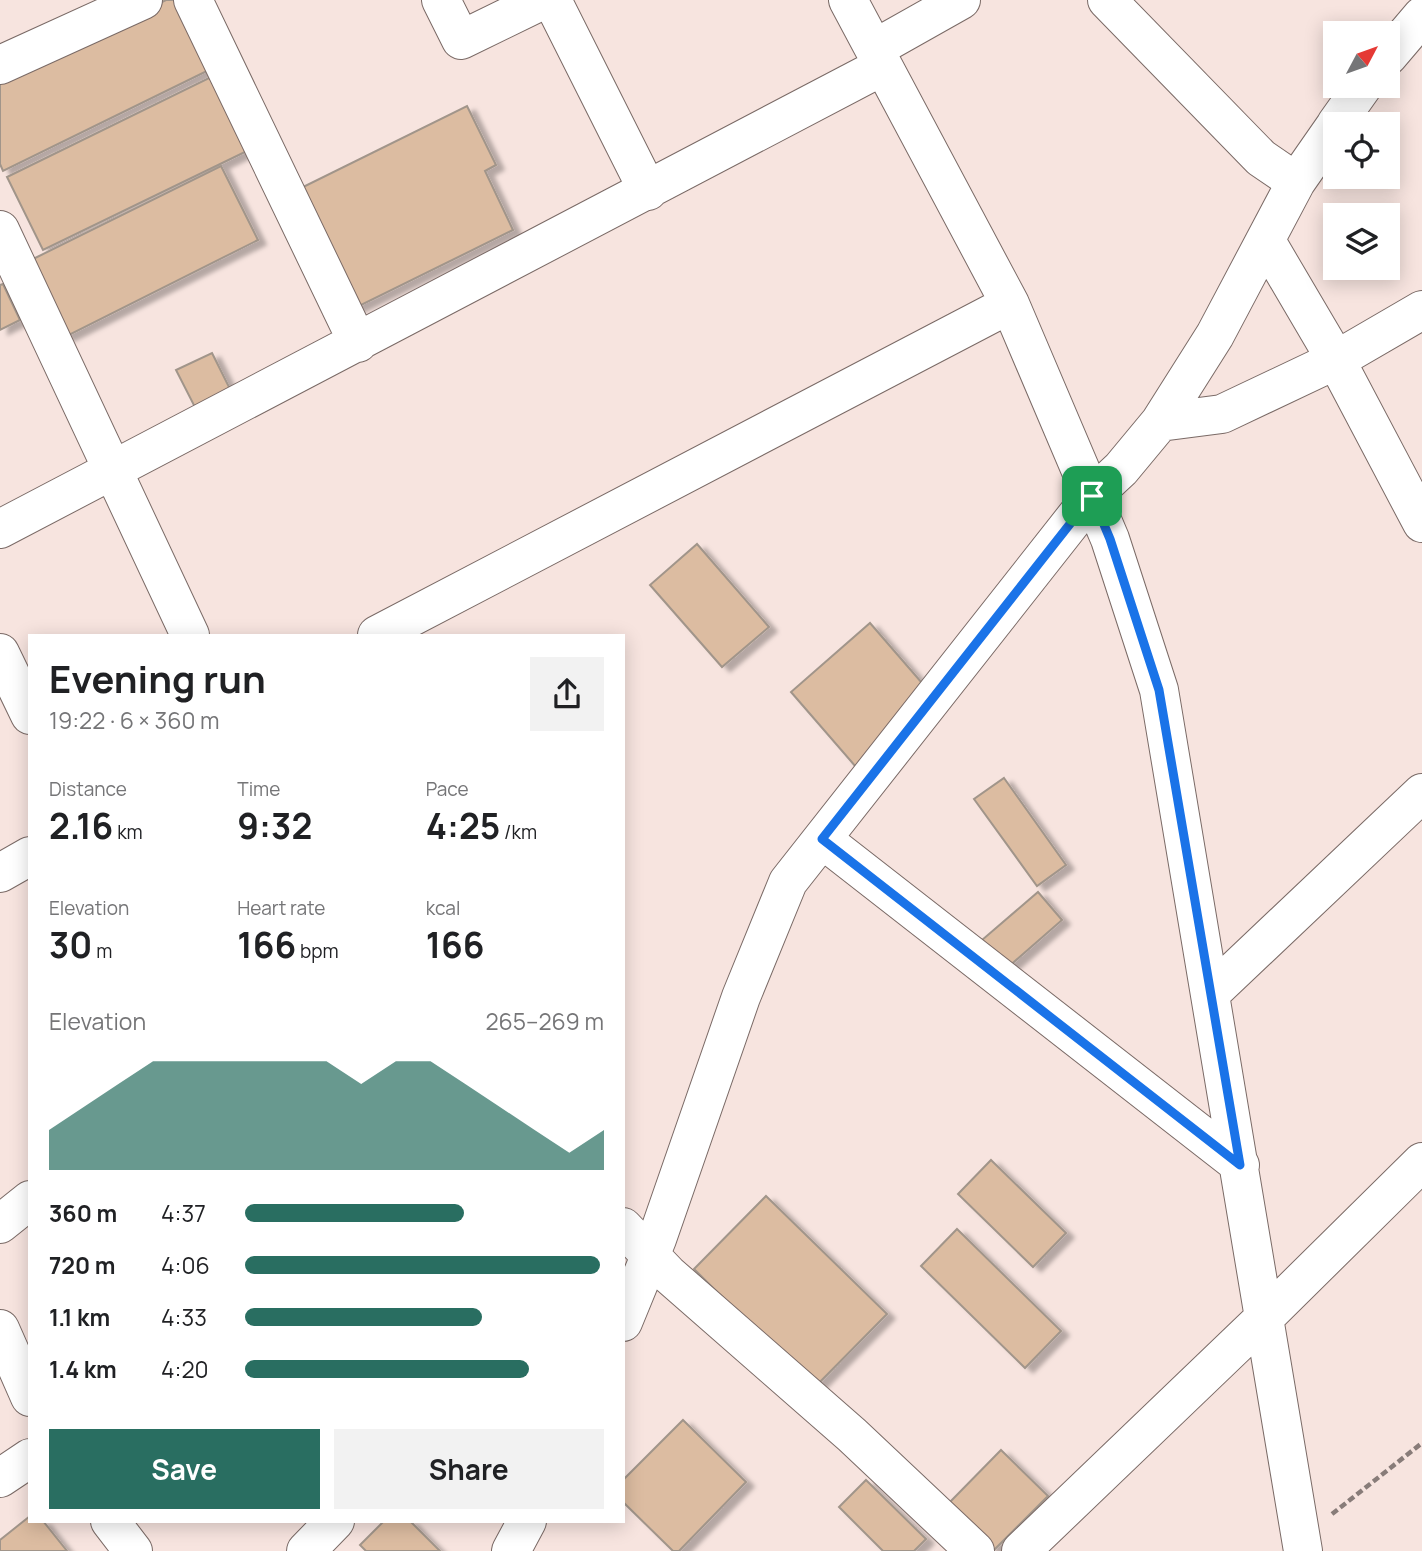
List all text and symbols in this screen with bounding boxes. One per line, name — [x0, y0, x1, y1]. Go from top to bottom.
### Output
north arrow — [1323, 21, 1400, 98]
map controls — [1323, 21, 1400, 280]
button: locate — [1323, 112, 1400, 189]
button: layers — [1323, 203, 1400, 280]
pin — [1062, 466, 1122, 526]
icon: arrive — [1073, 477, 1111, 515]
text: Evening run — [49, 652, 266, 704]
button: share — [530, 657, 604, 731]
text: 19:22 · 6 × 360 m — [49, 704, 220, 736]
text: Distance — [49, 776, 127, 802]
text: Time — [237, 776, 280, 802]
text: Pace — [426, 776, 469, 802]
text: 2.16 — [49, 802, 113, 850]
text: 9:32 — [237, 802, 312, 850]
text: 4:25 — [426, 802, 500, 850]
text: km — [113, 819, 143, 845]
text: /km — [500, 819, 537, 845]
text: Elevation — [49, 895, 129, 921]
text: Heart rate — [237, 895, 325, 921]
text: kcal — [426, 895, 460, 921]
text: 30 — [49, 921, 92, 969]
text: 166 — [237, 921, 296, 969]
text: 166 — [426, 921, 485, 969]
text: m — [92, 938, 112, 964]
text: bpm — [296, 938, 339, 964]
text: Elevation — [49, 1005, 146, 1037]
text: 265–269 m — [485, 1005, 604, 1037]
text: 360 m — [49, 1197, 117, 1229]
text: 4:37 — [161, 1197, 206, 1229]
text: 720 m — [49, 1249, 115, 1281]
text: 4:06 — [161, 1249, 210, 1281]
text: 1.1 km — [49, 1301, 110, 1333]
text: 4:33 — [161, 1301, 207, 1333]
text: 1.4 km — [49, 1353, 117, 1385]
text: 4:20 — [161, 1353, 209, 1385]
button: Save — [49, 1429, 320, 1509]
button: Share — [334, 1429, 604, 1509]

